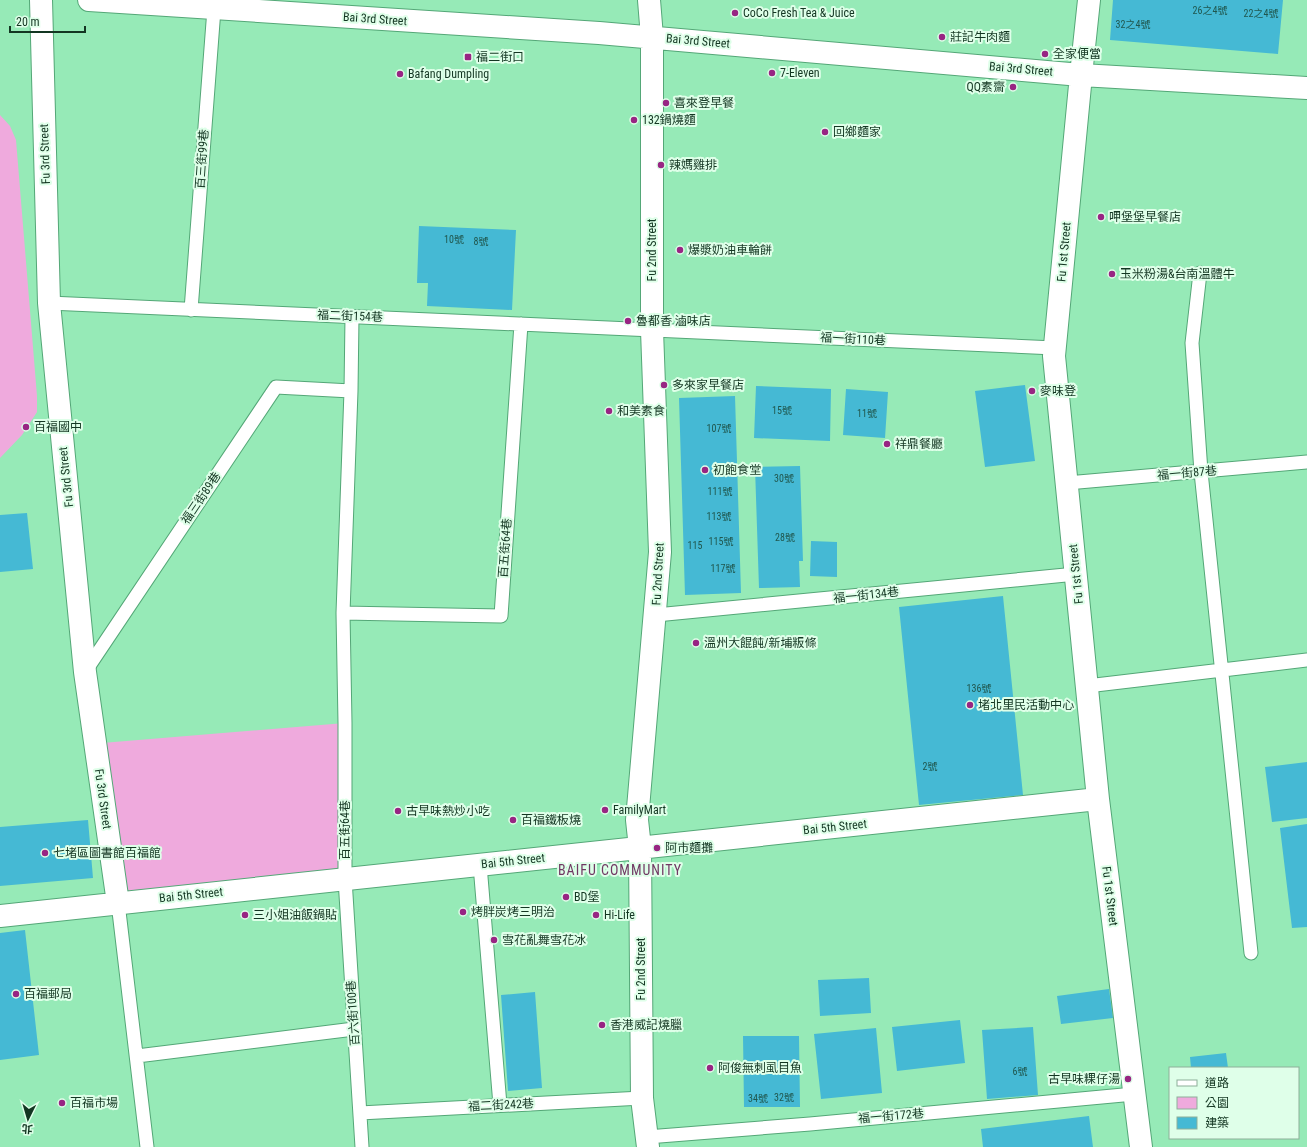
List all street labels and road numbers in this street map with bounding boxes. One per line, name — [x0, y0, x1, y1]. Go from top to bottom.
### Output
street label: Bai 3rd Street — [343, 10, 408, 28]
street label: Bai 3rd Street — [665, 31, 731, 51]
street label: Bai 3rd Street — [988, 59, 1054, 79]
street label: Fu 3rd Street — [37, 123, 53, 184]
street label: 百三街99巷 — [193, 129, 211, 189]
street label: Fu 2nd Street — [645, 218, 659, 281]
street label: Fu 1st Street — [1054, 221, 1074, 283]
street label: 福二街154巷 — [317, 308, 383, 324]
street label: 福一街110巷 — [820, 330, 886, 348]
street label: Fu 3rd Street — [56, 446, 76, 508]
street label: 福一街87巷 — [1157, 463, 1217, 483]
street label: 福三街89巷 — [178, 469, 224, 527]
street label: 百五街64巷 — [496, 518, 514, 578]
street label: Fu 2nd Street — [649, 542, 667, 606]
street label: Fu 1st Street — [1066, 543, 1086, 605]
street label: 福一街134巷 — [833, 585, 899, 605]
street label: Fu 3rd Street — [92, 768, 114, 830]
street label: 百五街64巷 — [338, 800, 352, 860]
street label: Bai 5th Street — [802, 817, 868, 837]
street label: Bai 5th Street — [480, 851, 546, 871]
street label: Fu 1st Street — [1099, 865, 1121, 927]
street label: Bai 5th Street — [158, 885, 224, 905]
street label: Fu 2nd Street — [634, 937, 648, 1000]
street label: 百六街100巷 — [344, 980, 362, 1046]
street label: 福二街242巷 — [468, 1096, 534, 1114]
street label: 福一街172巷 — [858, 1106, 924, 1126]

